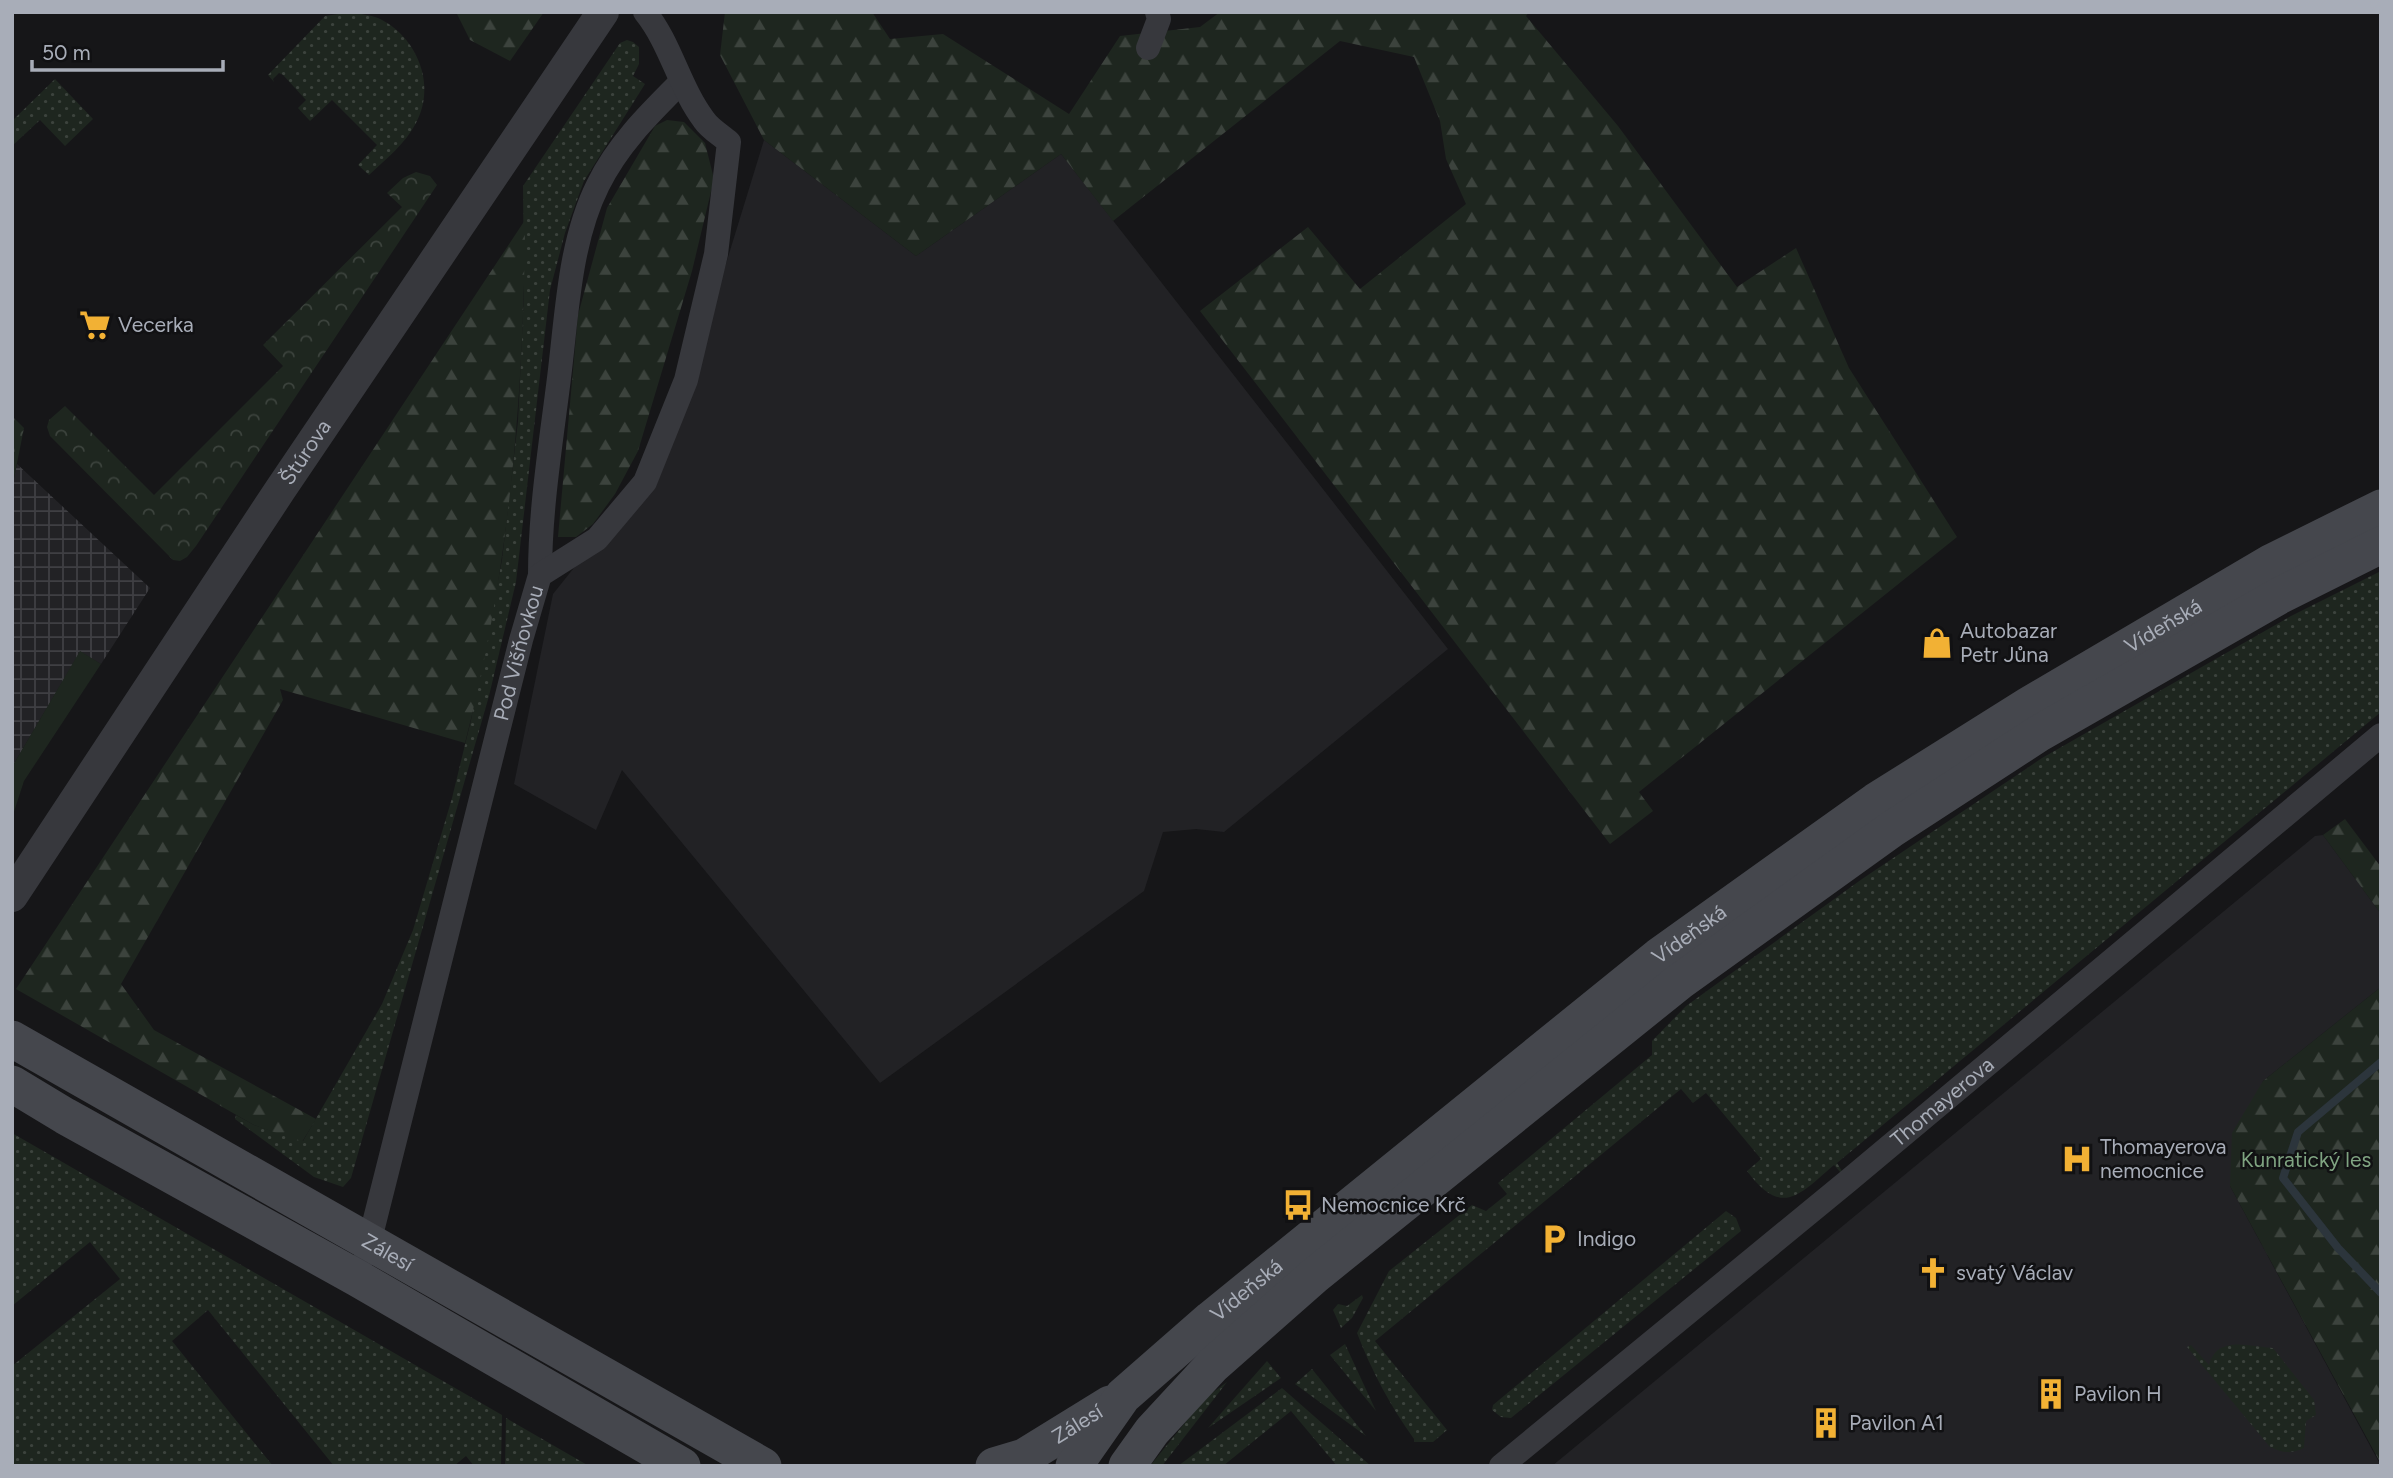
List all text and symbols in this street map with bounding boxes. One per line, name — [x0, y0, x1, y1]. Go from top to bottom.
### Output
scale bar — [32, 28, 222, 72]
text: 50 m — [42, 40, 91, 65]
supermarket icon: Vecerka — [78, 308, 112, 342]
place label: Vecerka — [118, 312, 194, 337]
street label: Štúrova — [274, 415, 336, 489]
street label: Pod Višňovkou — [488, 582, 548, 723]
street label: Vídeňská — [2120, 593, 2206, 658]
place label: Autobazar Petr Jůna — [1960, 618, 2057, 667]
shop icon: Autobazar Petr Jůna — [1920, 626, 1954, 660]
street label: Vídeňská — [1647, 899, 1731, 969]
street label: Thomayerova — [1885, 1051, 1999, 1152]
place label: Thomayerova nemocnice — [2100, 1134, 2227, 1183]
hospital icon: Thomayerova nemocnice — [2060, 1142, 2094, 1176]
park label: Kunratický les — [2241, 1147, 2371, 1172]
bus stop icon: Nemocnice Krč — [1281, 1188, 1315, 1222]
place label: Nemocnice Krč — [1321, 1192, 1466, 1217]
parking icon: Indigo — [1537, 1222, 1571, 1256]
place label: Indigo — [1577, 1226, 1636, 1251]
street label: Zálesí — [358, 1228, 419, 1277]
street label: Vídeňská — [1205, 1253, 1287, 1326]
church icon: svatý Václav — [1916, 1256, 1950, 1290]
place label: svatý Václav — [1956, 1260, 2073, 1285]
building icon: Pavilon H — [2034, 1377, 2068, 1411]
place label: Pavilon H — [2074, 1381, 2162, 1406]
street label: Zálesí — [1047, 1398, 1108, 1449]
building icon: Pavilon A1 — [1809, 1406, 1843, 1440]
place label: Pavilon A1 — [1849, 1410, 1944, 1435]

